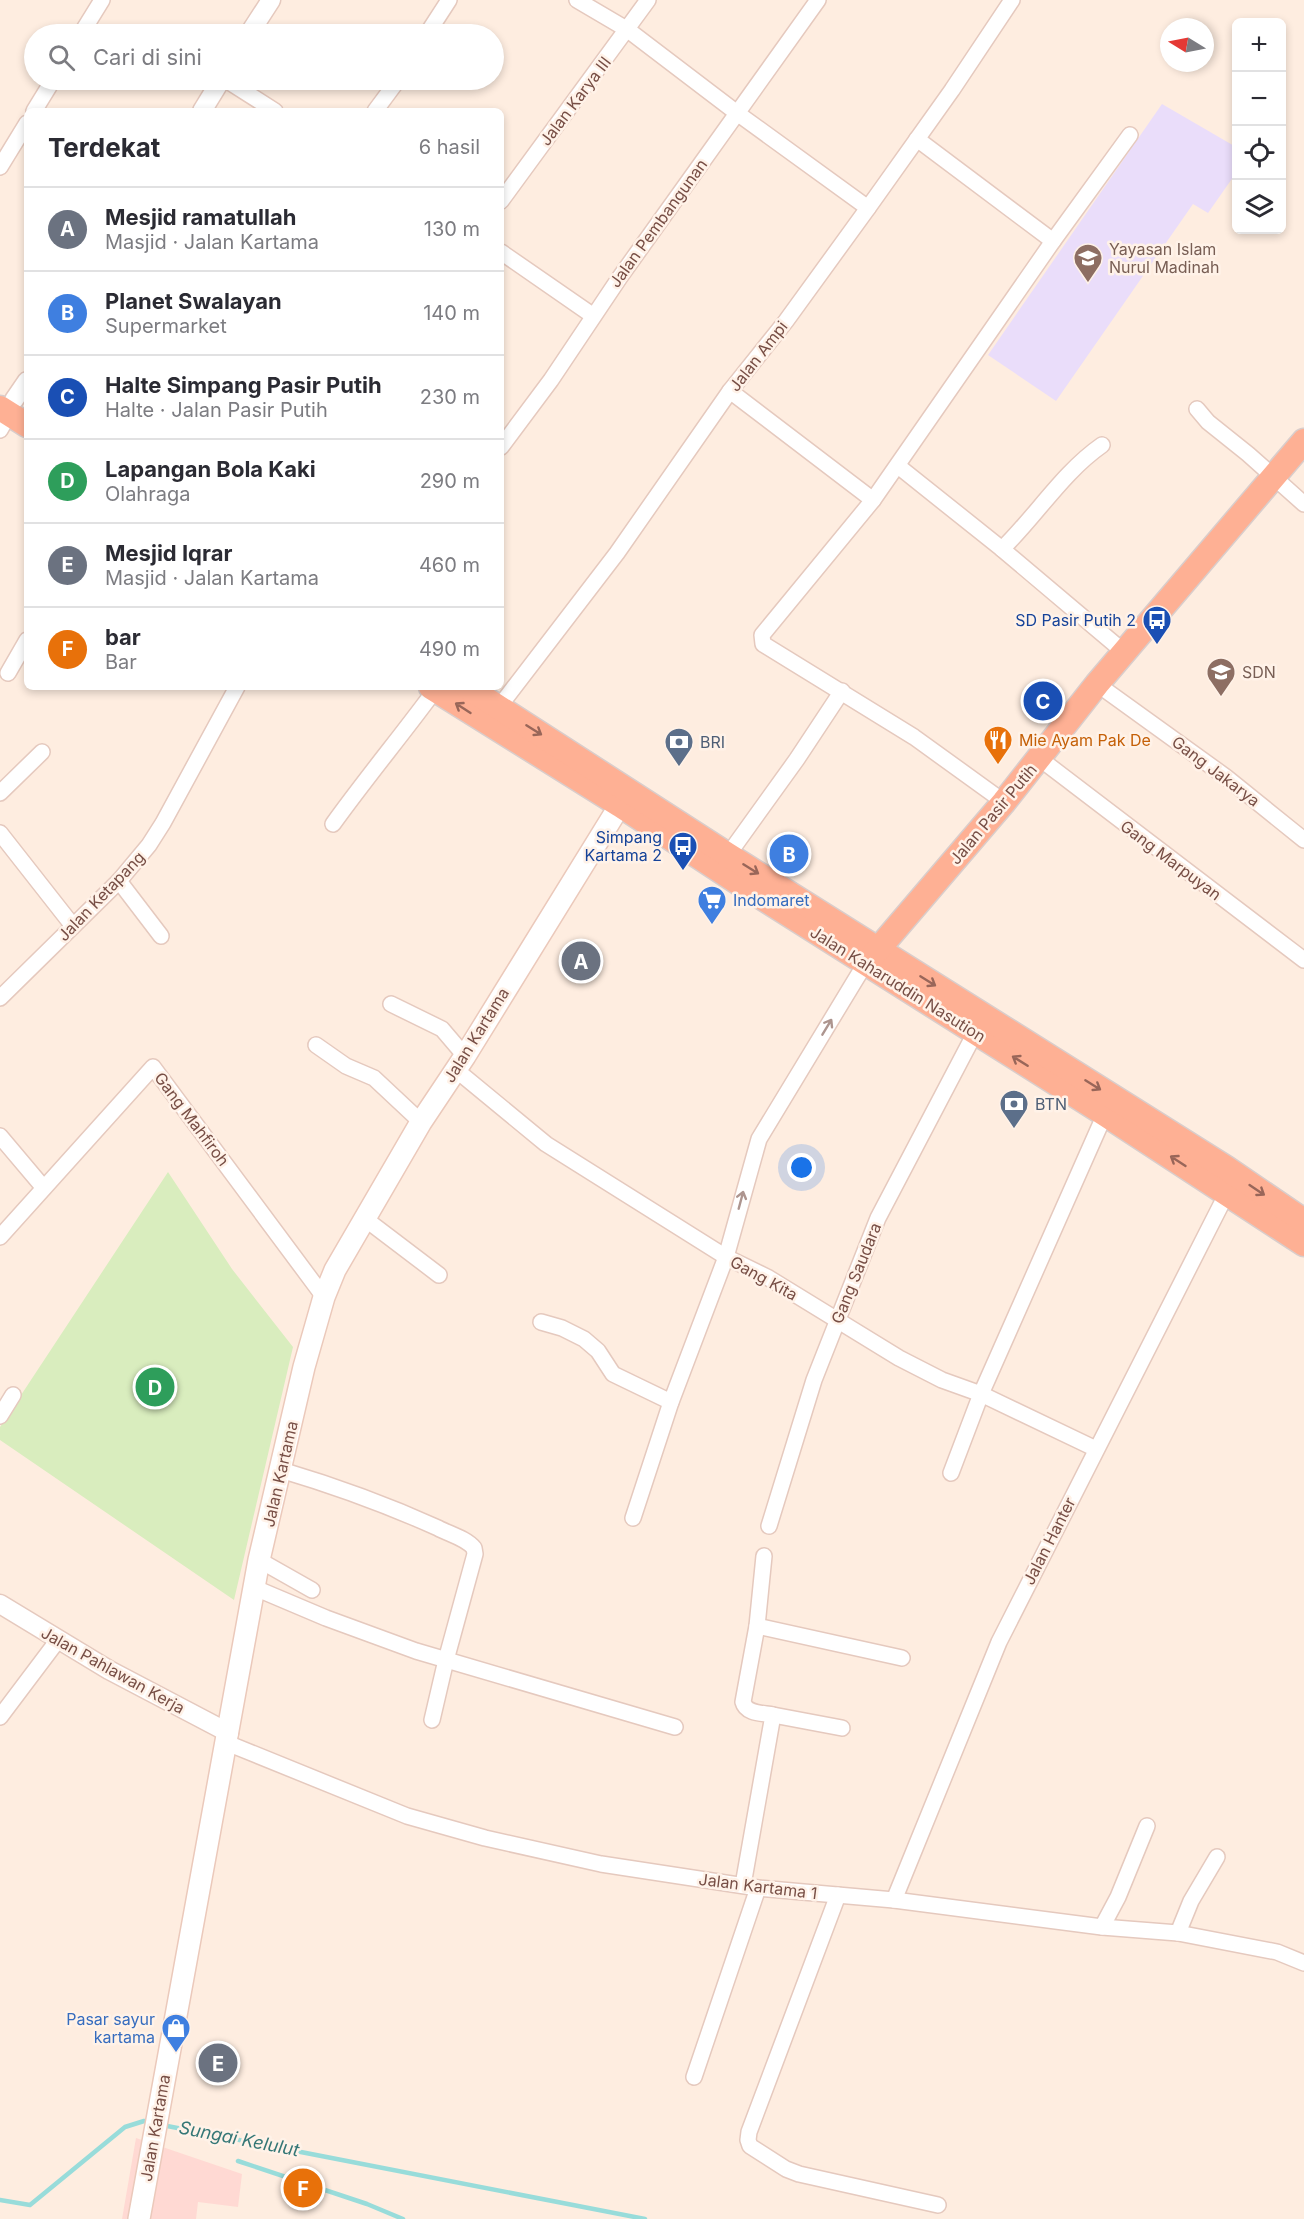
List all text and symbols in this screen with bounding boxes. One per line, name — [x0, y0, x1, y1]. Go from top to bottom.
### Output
north arrow — [1160, 18, 1214, 72]
map controls — [1232, 18, 1286, 234]
button: + — [1232, 18, 1286, 72]
search box — [24, 24, 504, 90]
icon: search — [45, 41, 78, 74]
text: Cari di sini — [93, 44, 202, 70]
street label: Jalan Karya III — [535, 53, 615, 149]
button: − — [1232, 72, 1286, 126]
button: locate — [1232, 126, 1286, 180]
text: Terdekat — [48, 132, 160, 163]
text: 6 hasil — [419, 135, 480, 159]
street label: Jalan Pembangunan — [605, 155, 711, 291]
button: layers — [1232, 180, 1286, 234]
text: Mesjid ramatullah — [105, 204, 296, 230]
text: A — [60, 217, 75, 241]
text: 130 m — [424, 217, 480, 241]
text: Masjid · Jalan Kartama — [105, 230, 319, 254]
place label: Yayasan Islam Nurul Madinah — [1109, 239, 1219, 277]
school or university icon: Yayasan Islam Nurul Madinah — [1072, 242, 1104, 284]
text: Planet Swalayan — [105, 288, 282, 314]
text: B — [61, 301, 74, 325]
text: 140 m — [423, 301, 480, 325]
text: Supermarket — [105, 314, 227, 338]
street label: Jalan Ampi — [724, 317, 792, 395]
text: Halte Simpang Pasir Putih — [105, 372, 382, 398]
text: C — [60, 385, 75, 409]
text: 230 m — [420, 385, 480, 409]
text: Halte · Jalan Pasir Putih — [105, 398, 328, 422]
text: Lapangan Bola Kaki — [105, 456, 316, 482]
text: D — [60, 469, 75, 493]
text: 290 m — [420, 469, 480, 493]
text: Olahraga — [105, 482, 190, 506]
text: Mesjid Iqrar — [105, 540, 232, 566]
text: E — [61, 553, 74, 577]
text: 460 m — [419, 553, 480, 577]
text: Masjid · Jalan Kartama — [105, 566, 319, 590]
bus stop icon: SD Pasir Putih 2 — [1141, 604, 1173, 646]
place label: SD Pasir Putih 2 — [1015, 610, 1136, 630]
text: bar — [105, 624, 141, 650]
text: F — [62, 637, 73, 661]
text: 490 m — [419, 637, 480, 661]
text: Bar — [105, 650, 137, 674]
school or university icon: SDN — [1205, 656, 1237, 698]
place label: SDN — [1242, 662, 1276, 682]
pin: C — [1024, 678, 1062, 724]
one-way arrow — [455, 702, 472, 714]
one-way arrow — [525, 724, 542, 736]
restaurant icon: Mie Ayam Pak De — [982, 724, 1014, 766]
bank icon: BRI — [663, 726, 695, 768]
place label: Mie Ayam Pak De — [1019, 730, 1151, 750]
street label: Gang Jakarya — [1168, 731, 1264, 811]
place label: BRI — [700, 732, 725, 752]
street label: Jalan Pasir Putih — [945, 760, 1041, 868]
street label: Gang Marpuyan — [1117, 816, 1225, 904]
place label: Simpang Kartama 2 — [584, 827, 662, 865]
bus stop icon: Simpang Kartama 2 — [667, 830, 699, 872]
pin: B — [770, 832, 808, 876]
street label: Jalan Ketapang — [53, 847, 149, 945]
one-way arrow — [742, 864, 759, 876]
supermarket icon: Indomaret — [696, 884, 728, 926]
place label: Indomaret — [733, 890, 809, 910]
street label: Jalan Kaharuddin Nasution — [807, 922, 989, 1046]
pin: A — [562, 938, 600, 984]
one-way arrow — [919, 975, 936, 987]
street label: Jalan Kartama — [439, 984, 513, 1086]
one-way arrow — [822, 1019, 834, 1036]
one-way arrow — [1012, 1055, 1028, 1067]
street label: Gang Mahfiroh — [150, 1068, 234, 1170]
one-way arrow — [1084, 1079, 1101, 1091]
bank icon: BTN — [998, 1088, 1030, 1130]
place label: BTN — [1035, 1094, 1067, 1114]
your location — [787, 1153, 816, 1182]
one-way arrow — [1169, 1155, 1186, 1168]
one-way arrow — [1249, 1183, 1266, 1196]
one-way arrow — [736, 1191, 748, 1210]
street label: Gang Saudara — [827, 1220, 885, 1326]
street label: Gang Kita — [727, 1251, 801, 1305]
pin: D — [136, 1364, 174, 1410]
street label: Jalan Kartama — [258, 1419, 302, 1529]
street label: Jalan Hanter — [1018, 1494, 1080, 1588]
street label: Jalan Pahlawan Kerja — [38, 1622, 188, 1718]
street label: Jalan Kartama 1 — [698, 1869, 818, 1903]
place label: Pasar sayur kartama — [66, 2009, 155, 2047]
shop icon: Pasar sayur kartama — [160, 2012, 192, 2054]
pin: E — [198, 2040, 238, 2086]
street label: Jalan Kartama — [136, 2073, 174, 2183]
water label: Sungai Kelulut — [177, 2117, 302, 2161]
pin: F — [284, 2166, 322, 2210]

